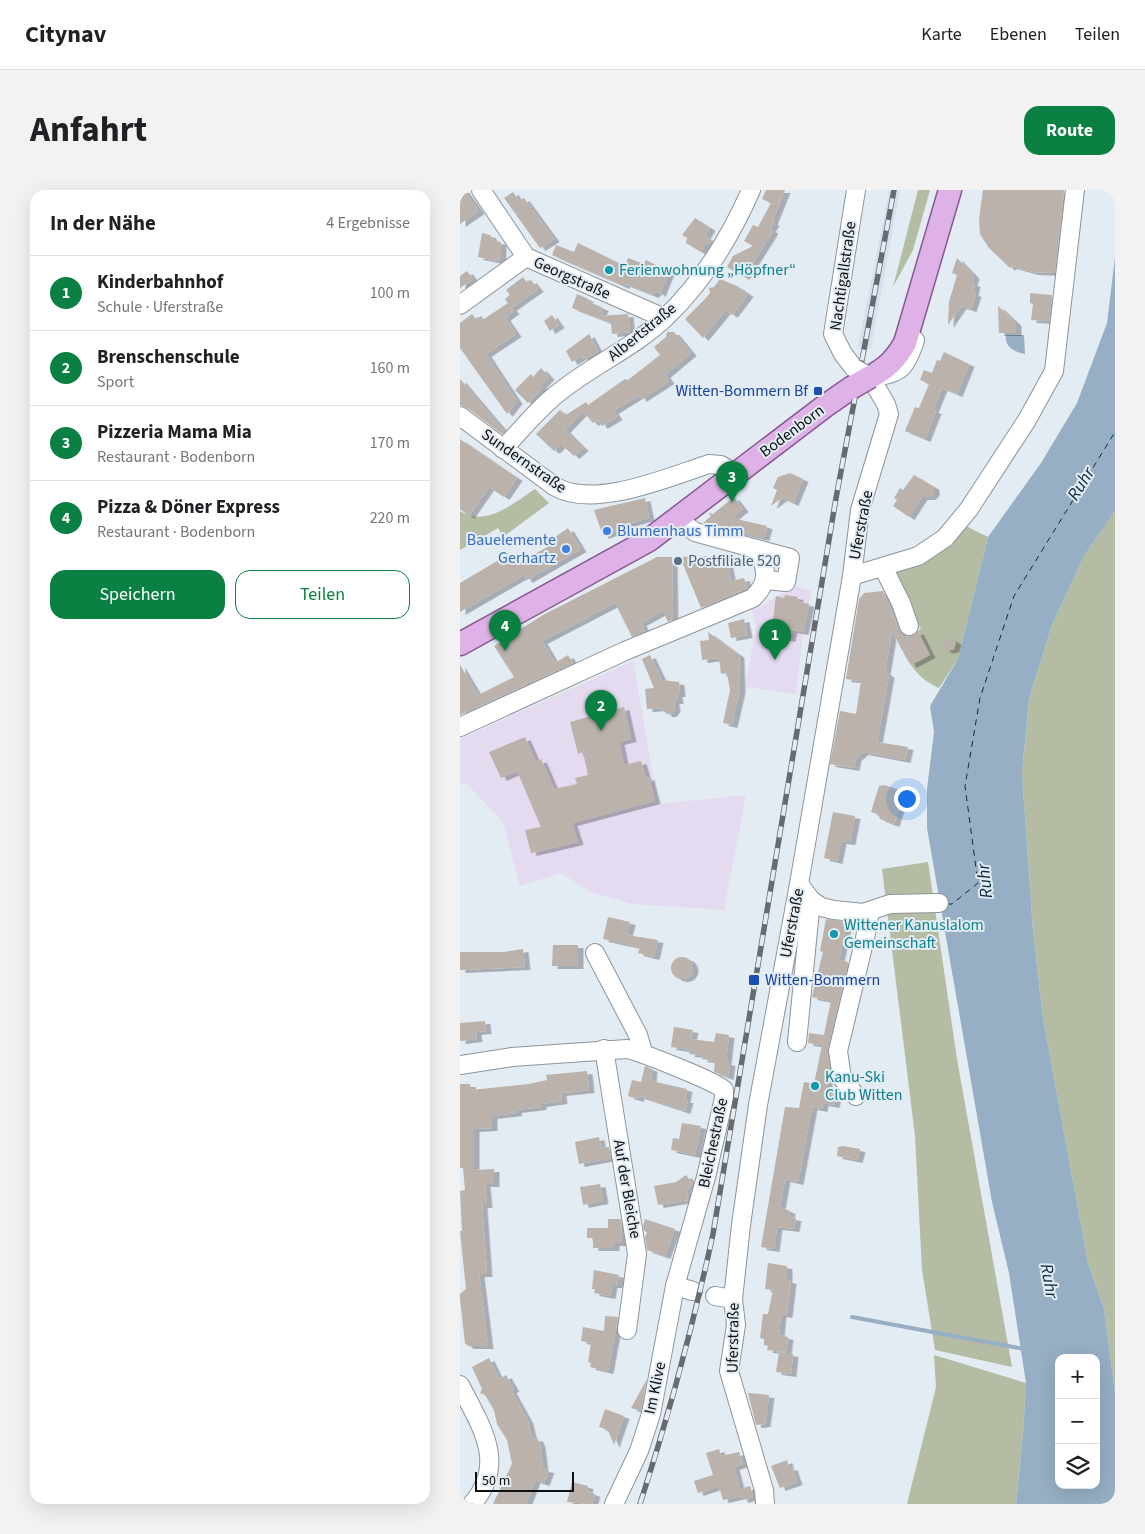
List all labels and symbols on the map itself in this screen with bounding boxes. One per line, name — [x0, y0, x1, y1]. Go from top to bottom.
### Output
street label: Nachtigallstraße — [824, 220, 862, 332]
street label: Georgstraße — [530, 251, 614, 305]
place label: Ferienwohnung „Höpfner“ — [619, 259, 796, 281]
marker: Ferienwohnung „Höpfner“ — [603, 264, 615, 276]
street label: Albertstraße — [603, 297, 681, 367]
place label: Witten-Bommern Bf — [675, 380, 809, 402]
marker: Witten-Bommern Bf — [812, 385, 824, 397]
street label: Bodenborn — [755, 400, 829, 462]
street label: Sundernstraße — [477, 424, 571, 499]
pin: 3 — [716, 461, 748, 502]
water label: Ruhr — [1061, 462, 1101, 505]
street label: Uferstraße — [843, 488, 879, 562]
place label: Blumenhaus Timm — [617, 520, 744, 542]
marker: Blumenhaus Timm — [601, 525, 613, 537]
place label: Bauelemente Gerhartz — [467, 529, 556, 569]
marker: Bauelemente Gerhartz — [560, 543, 572, 555]
place label: Postfiliale 520 — [688, 550, 781, 572]
marker: Postfiliale 520 — [672, 555, 684, 567]
pin: 4 — [489, 610, 521, 651]
pin: 1 — [759, 619, 791, 660]
pin: 2 — [585, 690, 617, 731]
your location — [894, 786, 920, 812]
water label: Ruhr — [971, 861, 999, 900]
street label: Uferstraße — [774, 886, 810, 960]
place label: Wittener Kanuslalom Gemeinschaft — [844, 914, 984, 954]
marker: Wittener Kanuslalom Gemeinschaft — [828, 928, 840, 940]
place label: Witten-Bommern — [765, 969, 880, 991]
marker: Witten-Bommern — [747, 973, 761, 987]
place label: Kanu-Ski Club Witten — [825, 1066, 902, 1106]
marker: Kanu-Ski Club Witten — [809, 1080, 821, 1092]
street label: Bleichestraße — [693, 1096, 733, 1190]
street label: Auf der Bleiche — [607, 1138, 647, 1240]
water label: Ruhr — [1034, 1262, 1064, 1301]
street label: Uferstraße — [721, 1303, 745, 1373]
street label: Im Klive — [639, 1360, 671, 1416]
scale bar — [475, 1469, 574, 1492]

